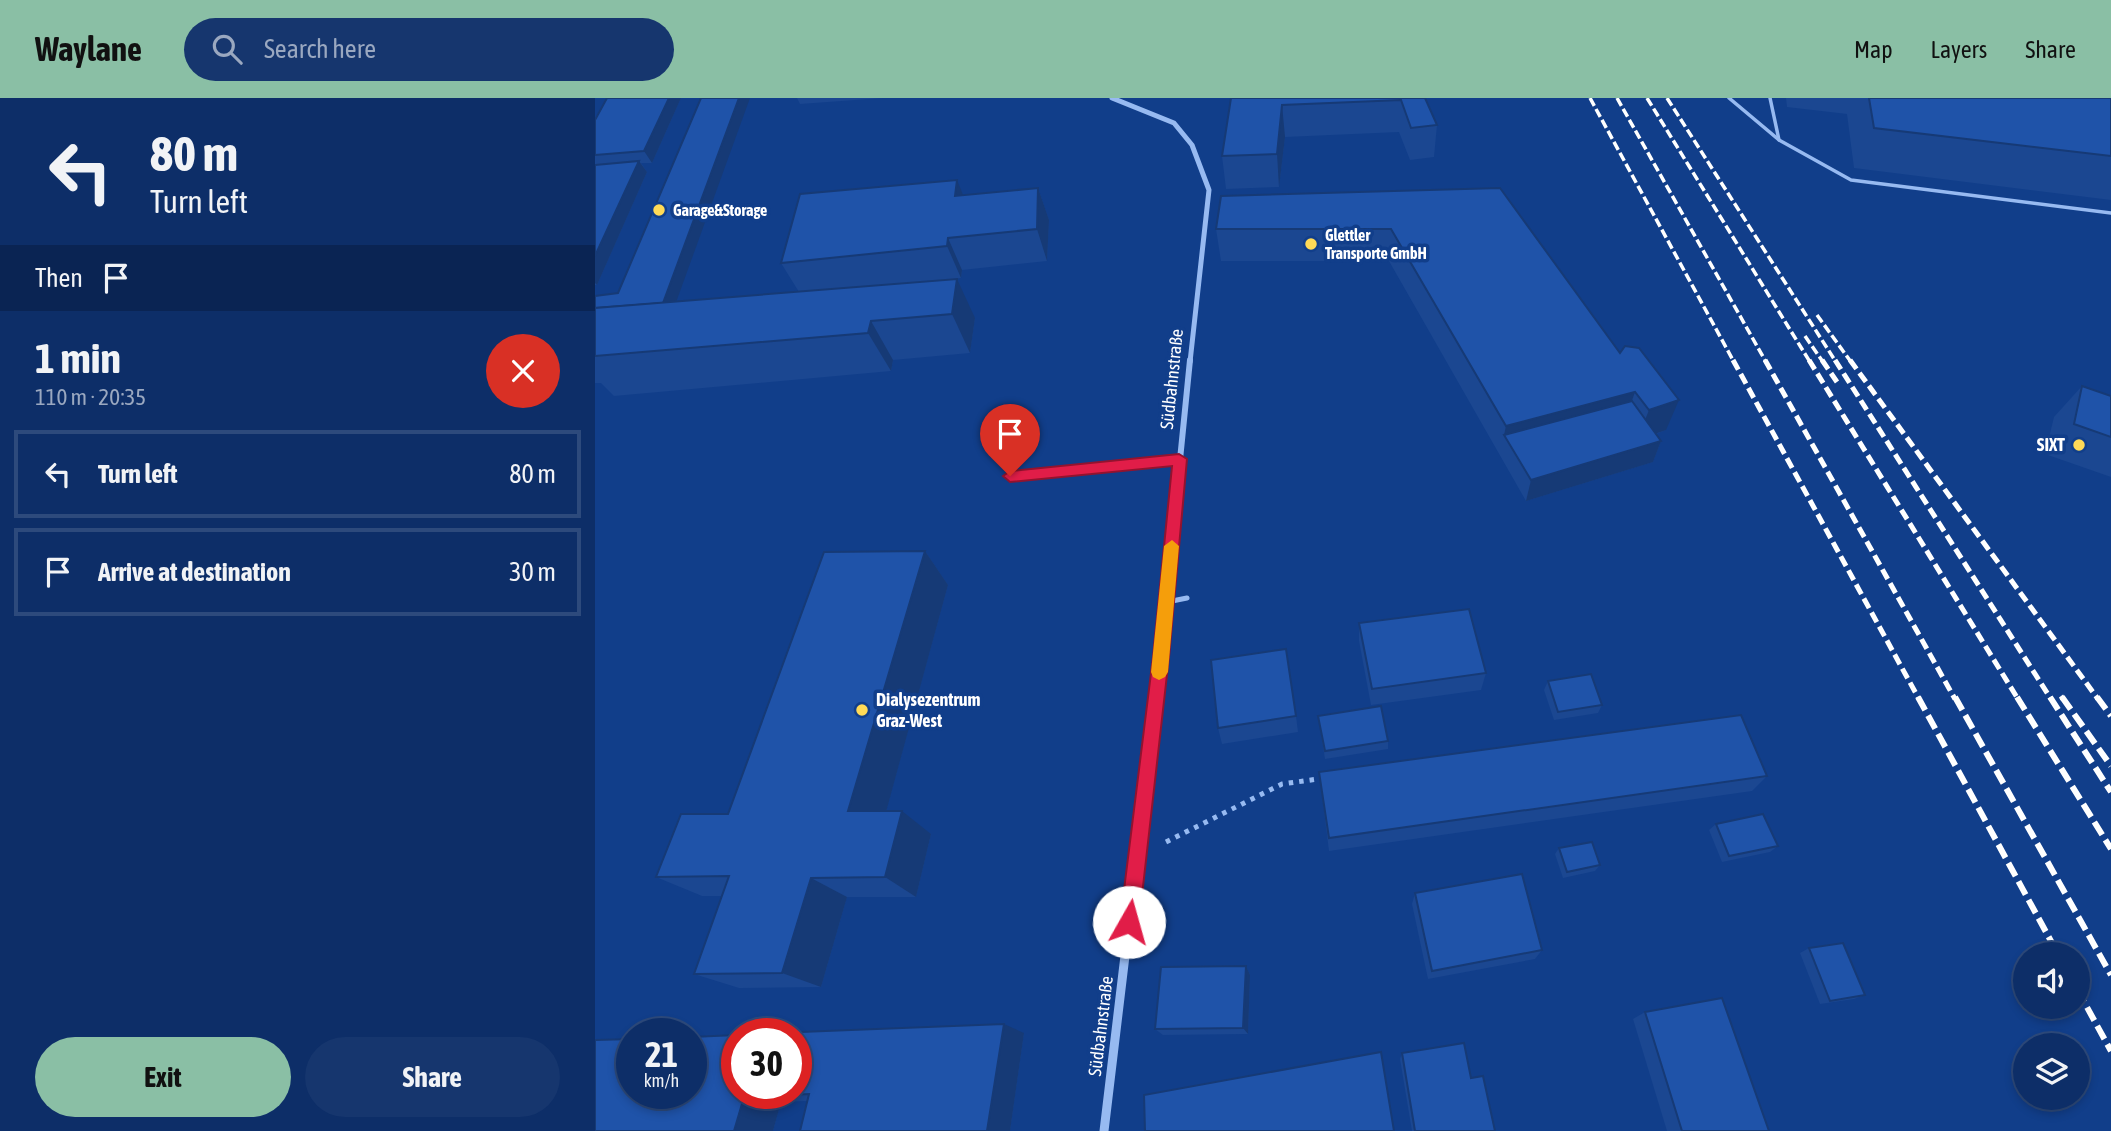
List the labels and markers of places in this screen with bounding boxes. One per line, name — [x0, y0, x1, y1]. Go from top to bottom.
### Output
place label: Garage&Storage — [673, 201, 767, 219]
marker: Garage&Storage — [651, 202, 667, 218]
place label: Glettler Transporte GmbH — [1325, 226, 1427, 262]
marker: Glettler Transporte GmbH — [1303, 236, 1319, 252]
pin — [980, 404, 1040, 476]
place label: SIXT — [2037, 434, 2065, 455]
marker: SIXT — [2071, 437, 2087, 453]
place label: Dialysezentrum Graz-West — [876, 689, 981, 731]
marker: Dialysezentrum Graz-West — [854, 702, 870, 718]

